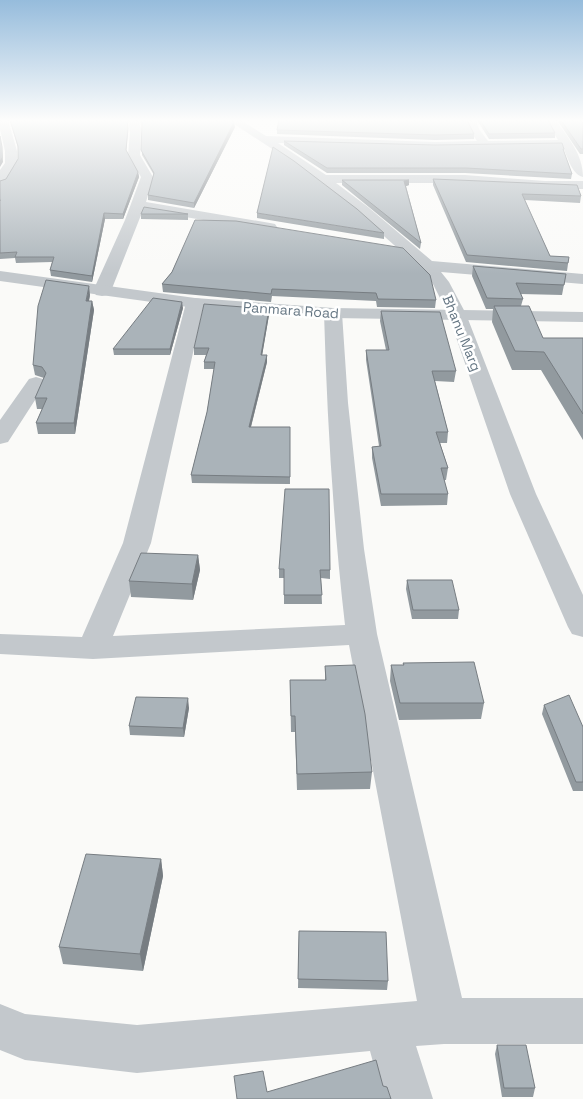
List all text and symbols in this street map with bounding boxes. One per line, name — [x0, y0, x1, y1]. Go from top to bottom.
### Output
street label: Bhanu Marg — [439, 292, 485, 374]
street label: Panmara Road — [242, 298, 340, 322]

